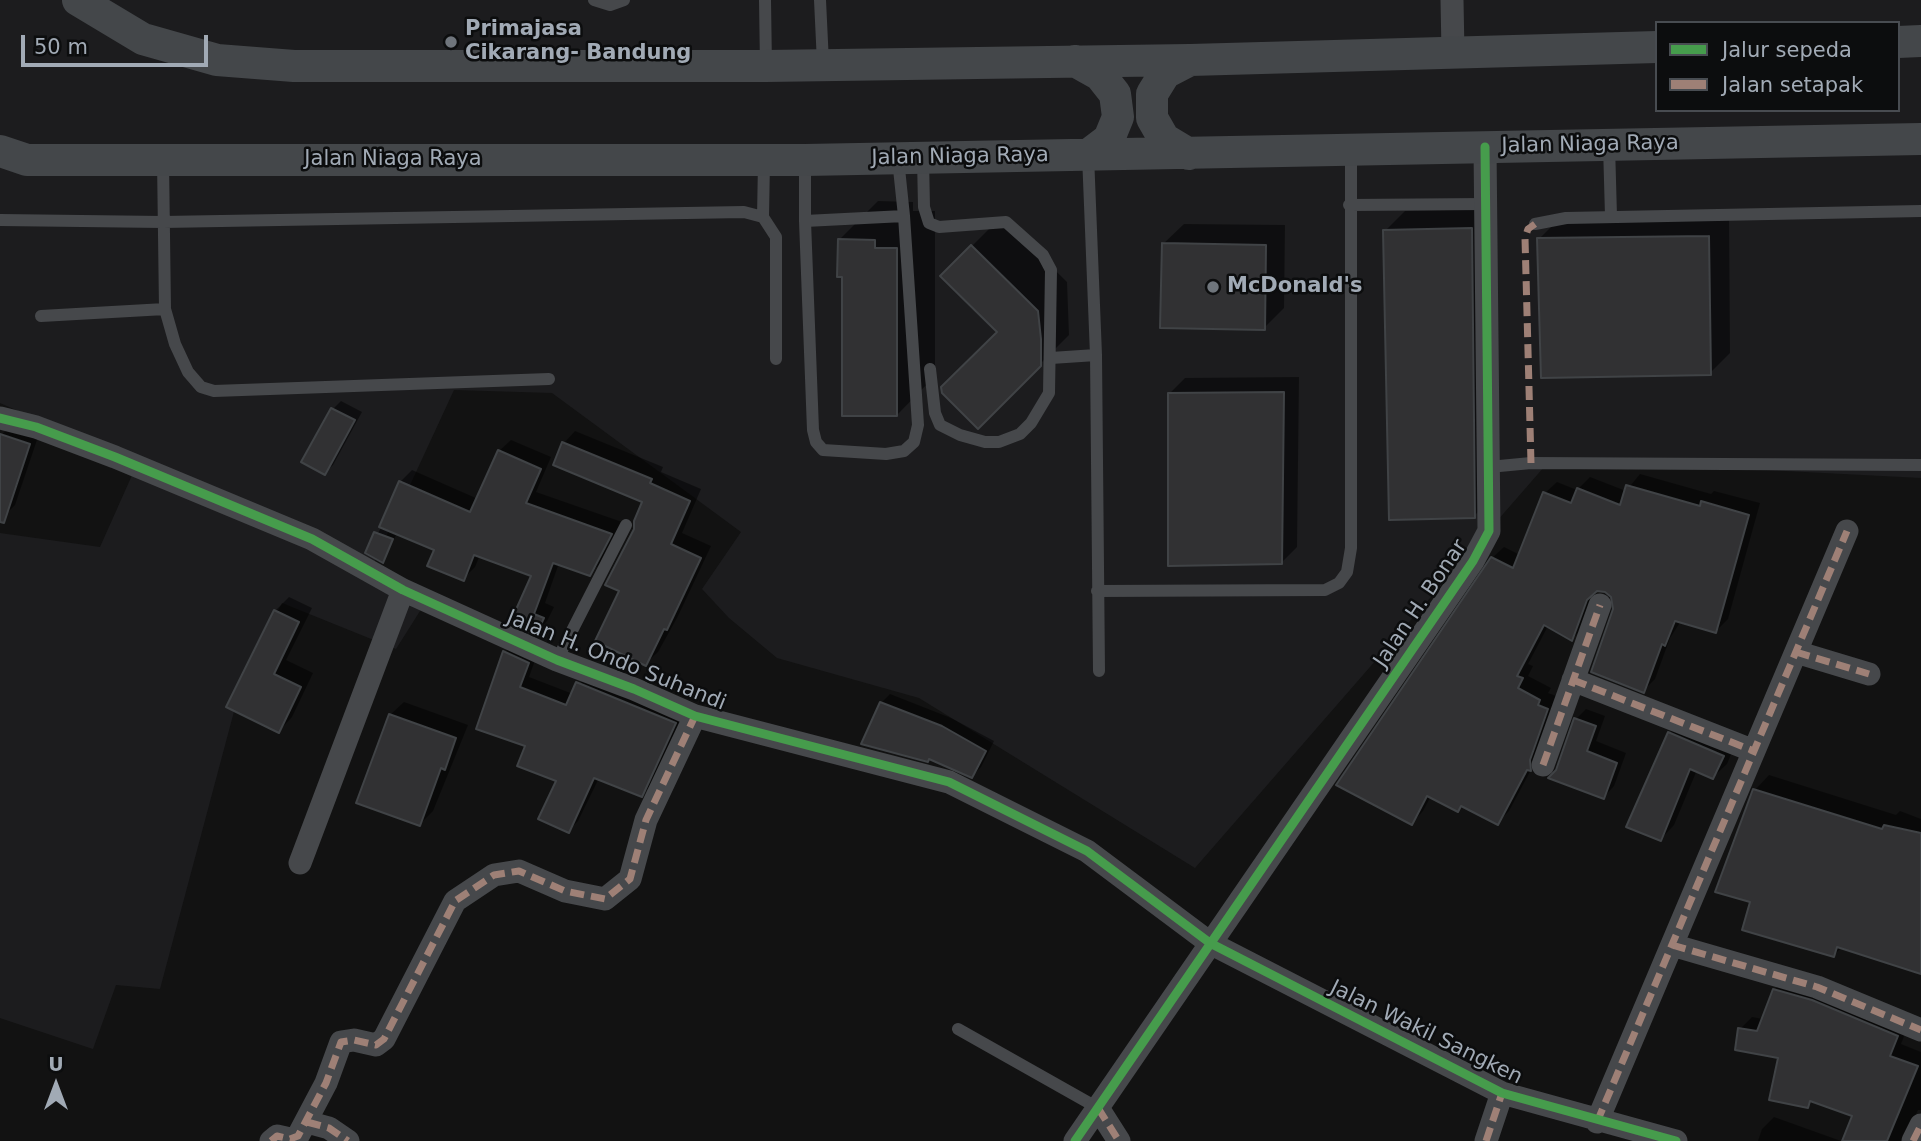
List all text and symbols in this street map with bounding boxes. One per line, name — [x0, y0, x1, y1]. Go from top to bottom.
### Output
place label: Primajasa Cikarang- Bandung — [465, 17, 691, 67]
scale bar — [24, 21, 212, 65]
legend — [1655, 21, 1900, 112]
marker: Primajasa Cikarang- Bandung — [443, 34, 459, 50]
text: 50 m — [34, 35, 88, 59]
text: Jalur sepeda — [1722, 38, 1852, 62]
text: Jalan setapak — [1722, 73, 1863, 97]
street label: Jalan Niaga Raya — [1501, 131, 1679, 159]
street label: Jalan Niaga Raya — [871, 143, 1049, 171]
street label: Jalan Niaga Raya — [304, 147, 482, 173]
place label: McDonald's — [1227, 274, 1362, 300]
marker: McDonald's — [1205, 279, 1221, 295]
street label: Jalan H. Bonar — [1369, 535, 1473, 673]
street label: Jalan H. Ondo Suhandi — [503, 605, 729, 717]
street label: Jalan Wakil Sangken — [1326, 975, 1526, 1091]
north arrow — [21, 1050, 91, 1120]
text: U — [48, 1053, 64, 1075]

